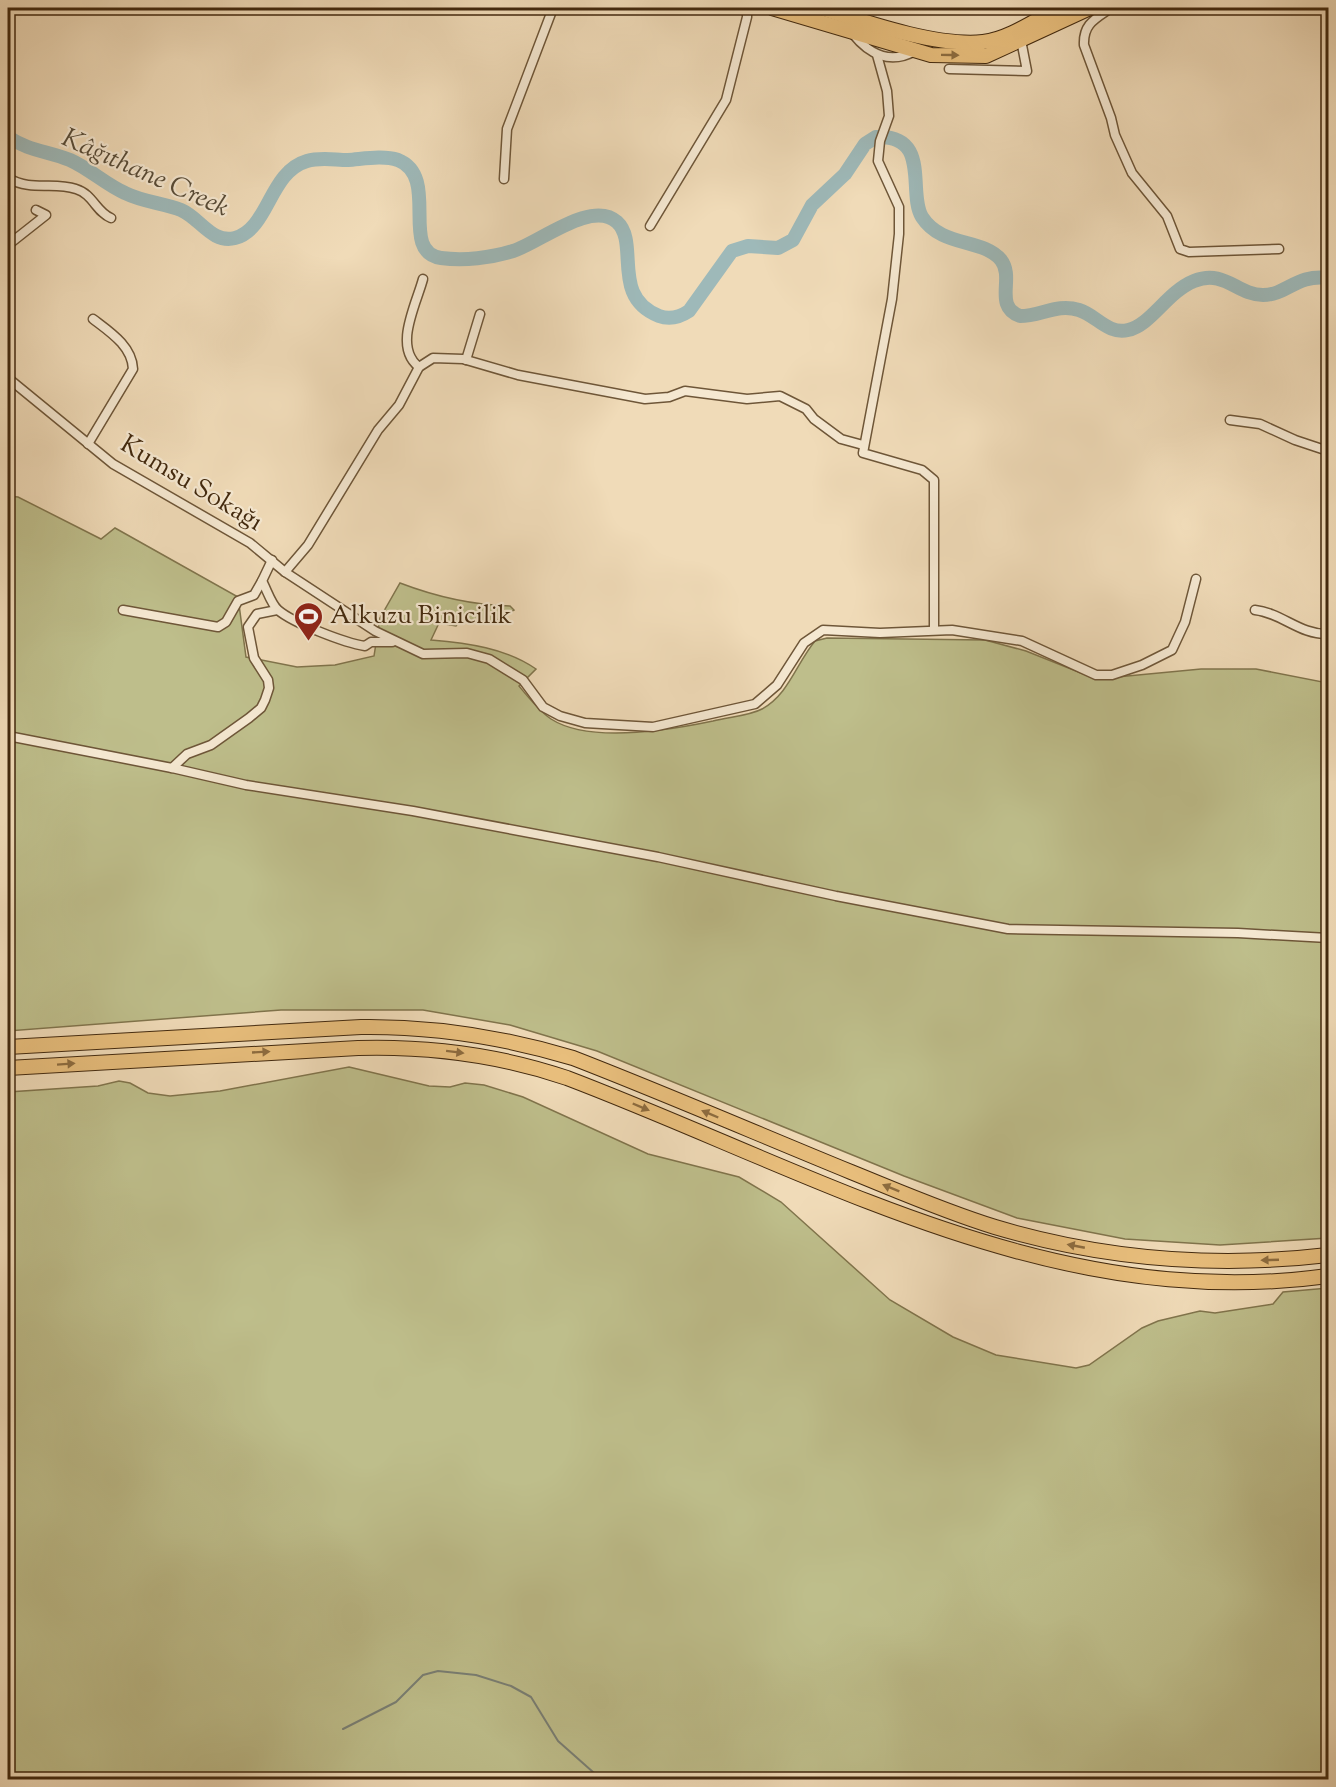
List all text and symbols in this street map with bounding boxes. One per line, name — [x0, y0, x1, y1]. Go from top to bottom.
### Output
one-way arrow — [940, 51, 959, 60]
water label: Kâğıthane Creek — [55, 120, 235, 228]
street label: Kumsu Sokağı — [113, 427, 269, 541]
place label: Alkuzu Binicilik — [330, 598, 512, 635]
sports icon: Alkuzu Binicilik — [293, 600, 325, 642]
one-way arrow — [446, 1047, 465, 1057]
one-way arrow — [251, 1048, 270, 1057]
one-way arrow — [56, 1059, 75, 1069]
one-way arrow — [633, 1102, 651, 1112]
one-way arrow — [701, 1109, 719, 1118]
one-way arrow — [881, 1183, 899, 1193]
one-way arrow — [1067, 1241, 1086, 1250]
one-way arrow — [1261, 1256, 1280, 1265]

